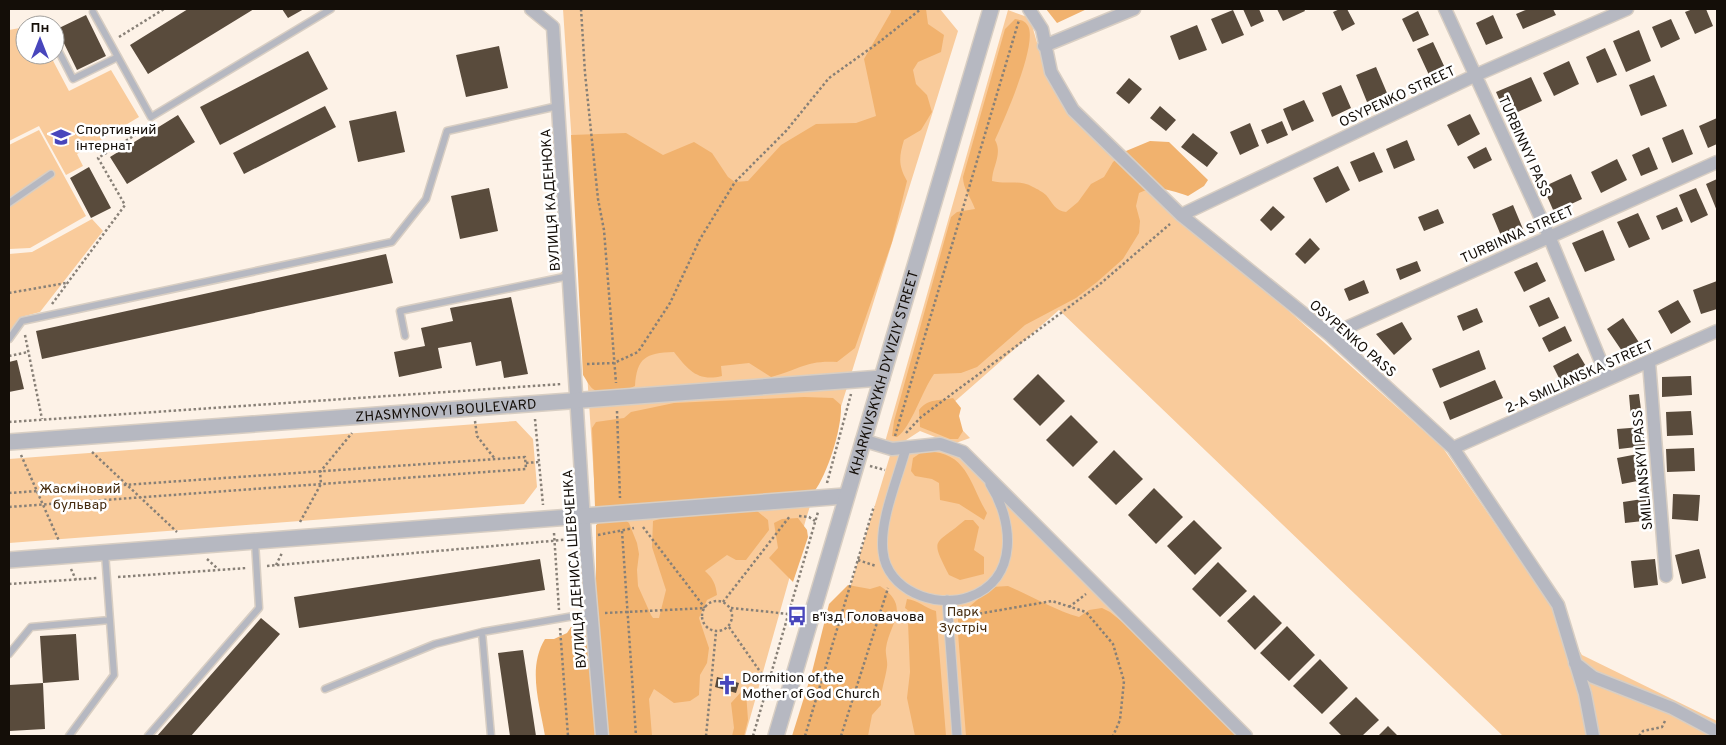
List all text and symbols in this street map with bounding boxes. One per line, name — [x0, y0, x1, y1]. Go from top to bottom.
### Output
north arrow — [15, 15, 65, 65]
text: Пн — [31, 20, 49, 37]
street label: OSYPENKO STREET — [1337, 63, 1458, 132]
street label: TURBINNYI PASS — [1494, 93, 1554, 200]
place label: Спортивний інтернат — [76, 122, 157, 155]
school or university icon: Спортивний інтернат — [50, 126, 72, 148]
street label: ВУЛИЦЯ КАДЕНЮКА — [538, 128, 565, 272]
street label: TURBINNA STREET — [1458, 203, 1577, 268]
street label: KHARKIVSKYKH DYVIZIY STREET — [847, 269, 923, 477]
street label: OSYPENKO PASS — [1305, 297, 1399, 381]
street label: 2-A SMILIANSKA STREET — [1503, 337, 1656, 418]
street label: ZHASMYNOVYI BOULEVARD — [355, 396, 537, 427]
street label: SMILIANSKYI PASS — [1630, 409, 1657, 531]
street label: ВУЛИЦЯ ДЕНИСА ШЕВЧЕНКА — [560, 469, 591, 669]
park label: Жасміновий бульвар — [39, 481, 121, 514]
park label: Парк Зустріч — [939, 604, 987, 637]
bus stop icon: в'їзд Головачова — [786, 605, 808, 627]
place label: в'їзд Головачова — [812, 609, 924, 626]
place label: Dormition of the Mother of God Church — [742, 670, 880, 703]
church icon: Dormition of the Mother of God Church — [716, 674, 738, 696]

